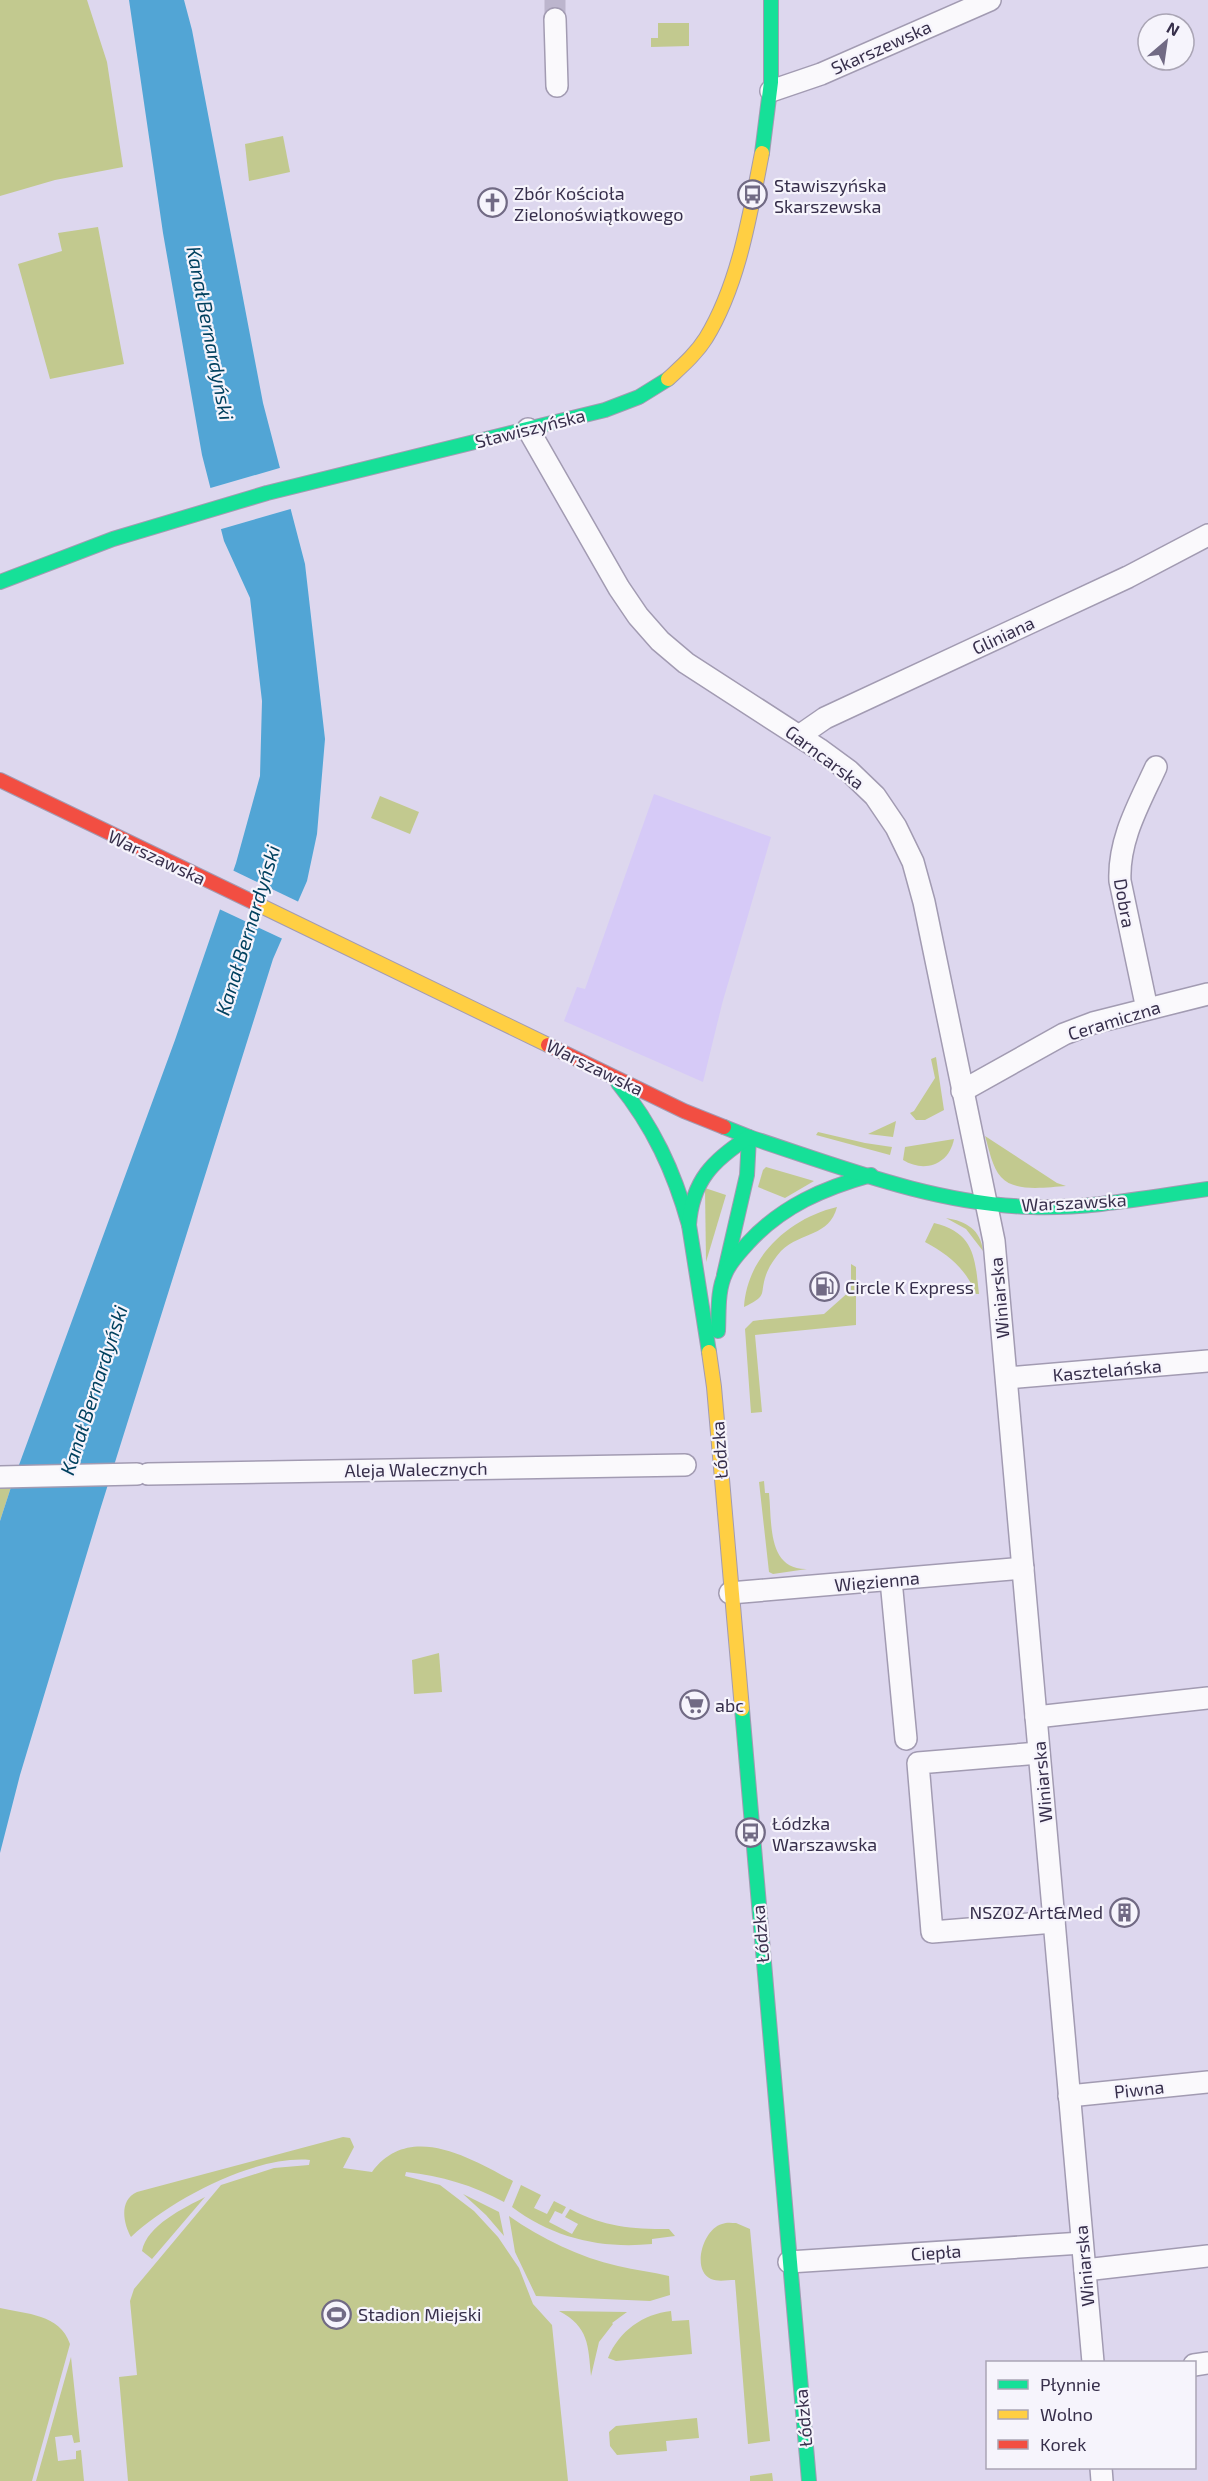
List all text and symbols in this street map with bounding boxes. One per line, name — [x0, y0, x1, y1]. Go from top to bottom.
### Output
north arrow — [1136, 12, 1196, 72]
street label: Skarszewska — [827, 15, 935, 79]
text: N — [1164, 17, 1183, 40]
place label: Stawiszyńska Skarszewska — [774, 174, 887, 217]
bus stop icon: Stawiszyńska Skarszewska — [737, 179, 769, 211]
place label: Zbór Kościoła Zielonoświątkowego — [514, 182, 683, 225]
church icon: Zbór Kościoła Zielonoświątkowego — [477, 187, 509, 219]
water label: Kanał Bernardyński — [181, 244, 240, 422]
street label: Stawiszyńska — [473, 404, 587, 452]
street label: Gliniana — [968, 611, 1038, 659]
street label: Garncarska — [781, 720, 869, 794]
street label: Warszawska — [105, 825, 209, 889]
water label: Kanał Bernardyński — [210, 842, 285, 1018]
street label: Dobra — [1110, 877, 1140, 929]
street label: Ceramiczna — [1065, 996, 1163, 1044]
street label: Warszawska — [543, 1034, 647, 1100]
street label: Warszawska — [1021, 1188, 1127, 1216]
street label: Winiarska — [984, 1256, 1014, 1340]
fuel station icon: Circle K Express — [808, 1271, 840, 1303]
place label: Circle K Express — [845, 1276, 974, 1298]
water label: Kanał Bernardyński — [54, 1302, 133, 1478]
street label: Kasztelańska — [1052, 1354, 1162, 1386]
street label: Łódzka — [706, 1420, 732, 1480]
street label: Aleja Walecznych — [344, 1457, 488, 1481]
street label: Więzienna — [834, 1566, 920, 1596]
supermarket icon: abc — [678, 1689, 710, 1721]
place label: abc — [715, 1694, 744, 1716]
street label: Winiarska — [1027, 1740, 1057, 1824]
place label: Łódzka Warszawska — [772, 1812, 877, 1855]
bus stop icon: Łódzka Warszawska — [735, 1817, 767, 1849]
building icon: NSZOZ Art&Med — [1108, 1896, 1140, 1928]
place label: NSZOZ Art&Med — [970, 1901, 1103, 1923]
street label: Łódzka — [747, 1904, 773, 1964]
street label: Piwna — [1113, 2075, 1165, 2103]
street label: Winiarska — [1069, 2224, 1099, 2308]
street label: Ciepła — [910, 2239, 962, 2265]
sports icon: Stadion Miejski — [321, 2298, 353, 2330]
place label: Stadion Miejski — [358, 2303, 481, 2325]
legend — [986, 2361, 1196, 2469]
text: Płynnie — [1040, 2373, 1101, 2395]
street label: Łódzka — [790, 2388, 816, 2448]
text: Wolno — [1040, 2403, 1093, 2425]
text: Korek — [1040, 2433, 1086, 2455]

